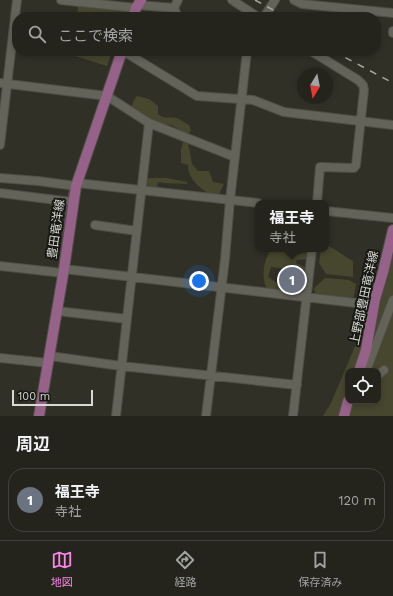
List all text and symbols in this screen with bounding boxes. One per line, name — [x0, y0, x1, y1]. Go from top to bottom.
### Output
search box — [12, 12, 381, 56]
icon: search — [26, 23, 48, 45]
text: ここで検索 — [58, 27, 133, 45]
north arrow — [297, 68, 333, 104]
street label: 豊田竜洋線 — [45, 198, 67, 260]
popup — [255, 200, 329, 252]
text: 福王寺 — [269, 209, 315, 227]
text: 寺社 — [269, 230, 296, 245]
street label: 上野部豊田竜洋線 — [347, 250, 381, 346]
pin: 1 — [279, 265, 305, 295]
your location — [189, 271, 209, 291]
map controls — [345, 368, 381, 404]
button: locate — [345, 368, 381, 404]
scale bar — [12, 388, 93, 407]
text: 100 m — [18, 390, 50, 403]
text: 周辺 — [16, 434, 50, 454]
text: 福王寺 — [55, 483, 100, 501]
text: 1 — [27, 493, 33, 508]
text: 120 m — [338, 493, 376, 508]
text: 寺社 — [55, 504, 81, 519]
tab: 地図 — [51, 549, 73, 589]
tab: 経路 — [174, 549, 196, 589]
tab: 保存済み — [298, 549, 342, 589]

